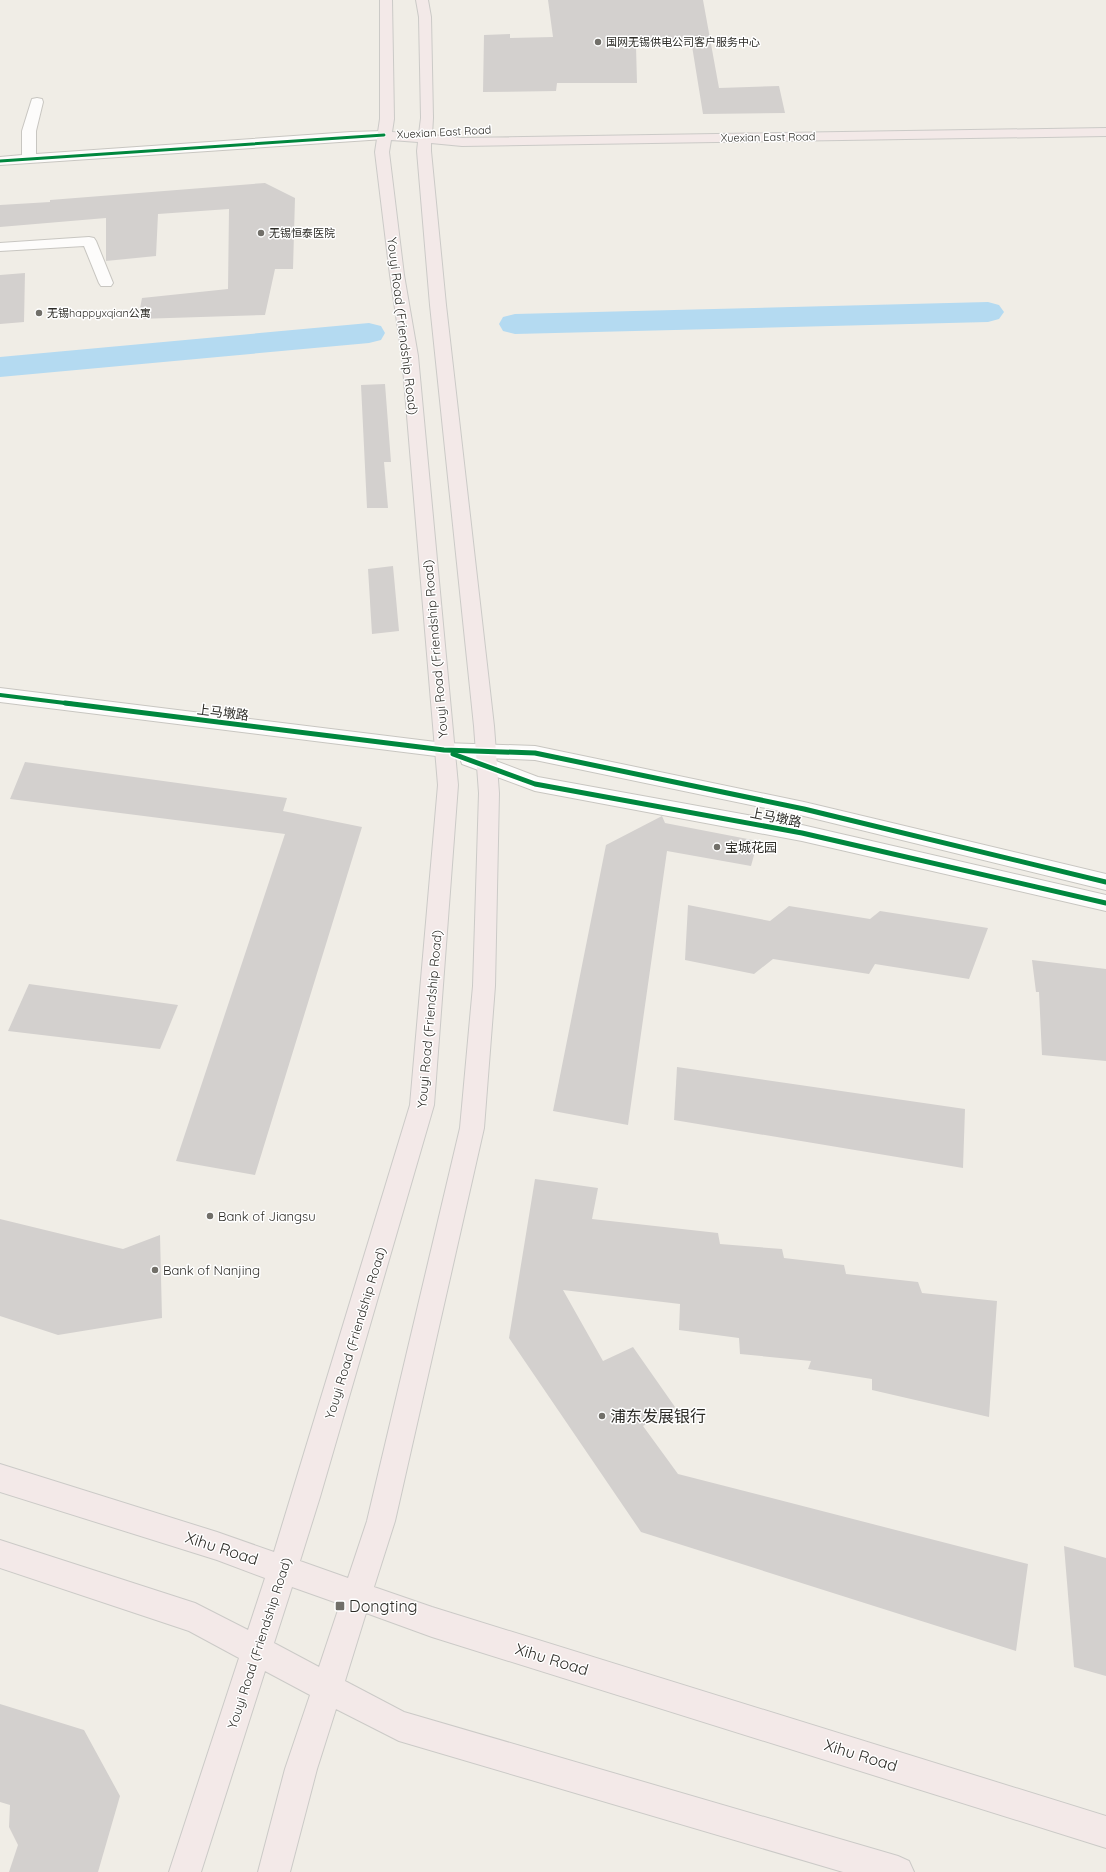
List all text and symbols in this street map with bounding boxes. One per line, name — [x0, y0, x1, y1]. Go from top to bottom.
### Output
place label: 国网无锡供电公司客户服务中心 — [606, 35, 760, 49]
marker: 国网无锡供电公司客户服务中心 — [593, 37, 603, 47]
street label: Xuexian East Road — [396, 123, 492, 141]
street label: Xuexian East Road — [721, 129, 815, 145]
place label: 无锡恒泰医院 — [269, 226, 335, 240]
marker: 无锡恒泰医院 — [256, 228, 266, 238]
street label: Youyi Road (Friendship Road) — [384, 236, 422, 416]
place label: 无锡happyxqian公寓 — [47, 306, 151, 320]
marker: 无锡happyxqian公寓 — [34, 308, 44, 318]
street label: Youyi Road (Friendship Road) — [419, 559, 451, 739]
street label: 上马墩路 — [196, 701, 250, 723]
street label: 上马墩路 — [749, 804, 803, 830]
place label: 宝城花园 — [725, 839, 777, 855]
marker: 宝城花园 — [712, 842, 722, 852]
street label: Youyi Road (Friendship Road) — [413, 929, 445, 1109]
place label: Bank of Jiangsu — [218, 1208, 316, 1224]
marker: Bank of Jiangsu — [205, 1211, 215, 1221]
street label: Youyi Road (Friendship Road) — [321, 1245, 389, 1421]
place label: Bank of Nanjing — [163, 1262, 260, 1278]
marker: Bank of Nanjing — [150, 1265, 160, 1275]
place label: 浦东发展银行 — [610, 1406, 706, 1426]
marker: 浦东发展银行 — [597, 1411, 607, 1421]
street label: Xihu Road — [183, 1527, 261, 1569]
street label: Youyi Road (Friendship Road) — [224, 1555, 294, 1731]
place label: Dongting — [349, 1596, 418, 1616]
marker: Dongting — [334, 1600, 346, 1612]
street label: Xihu Road — [513, 1638, 591, 1680]
street label: Xihu Road — [822, 1734, 900, 1776]

